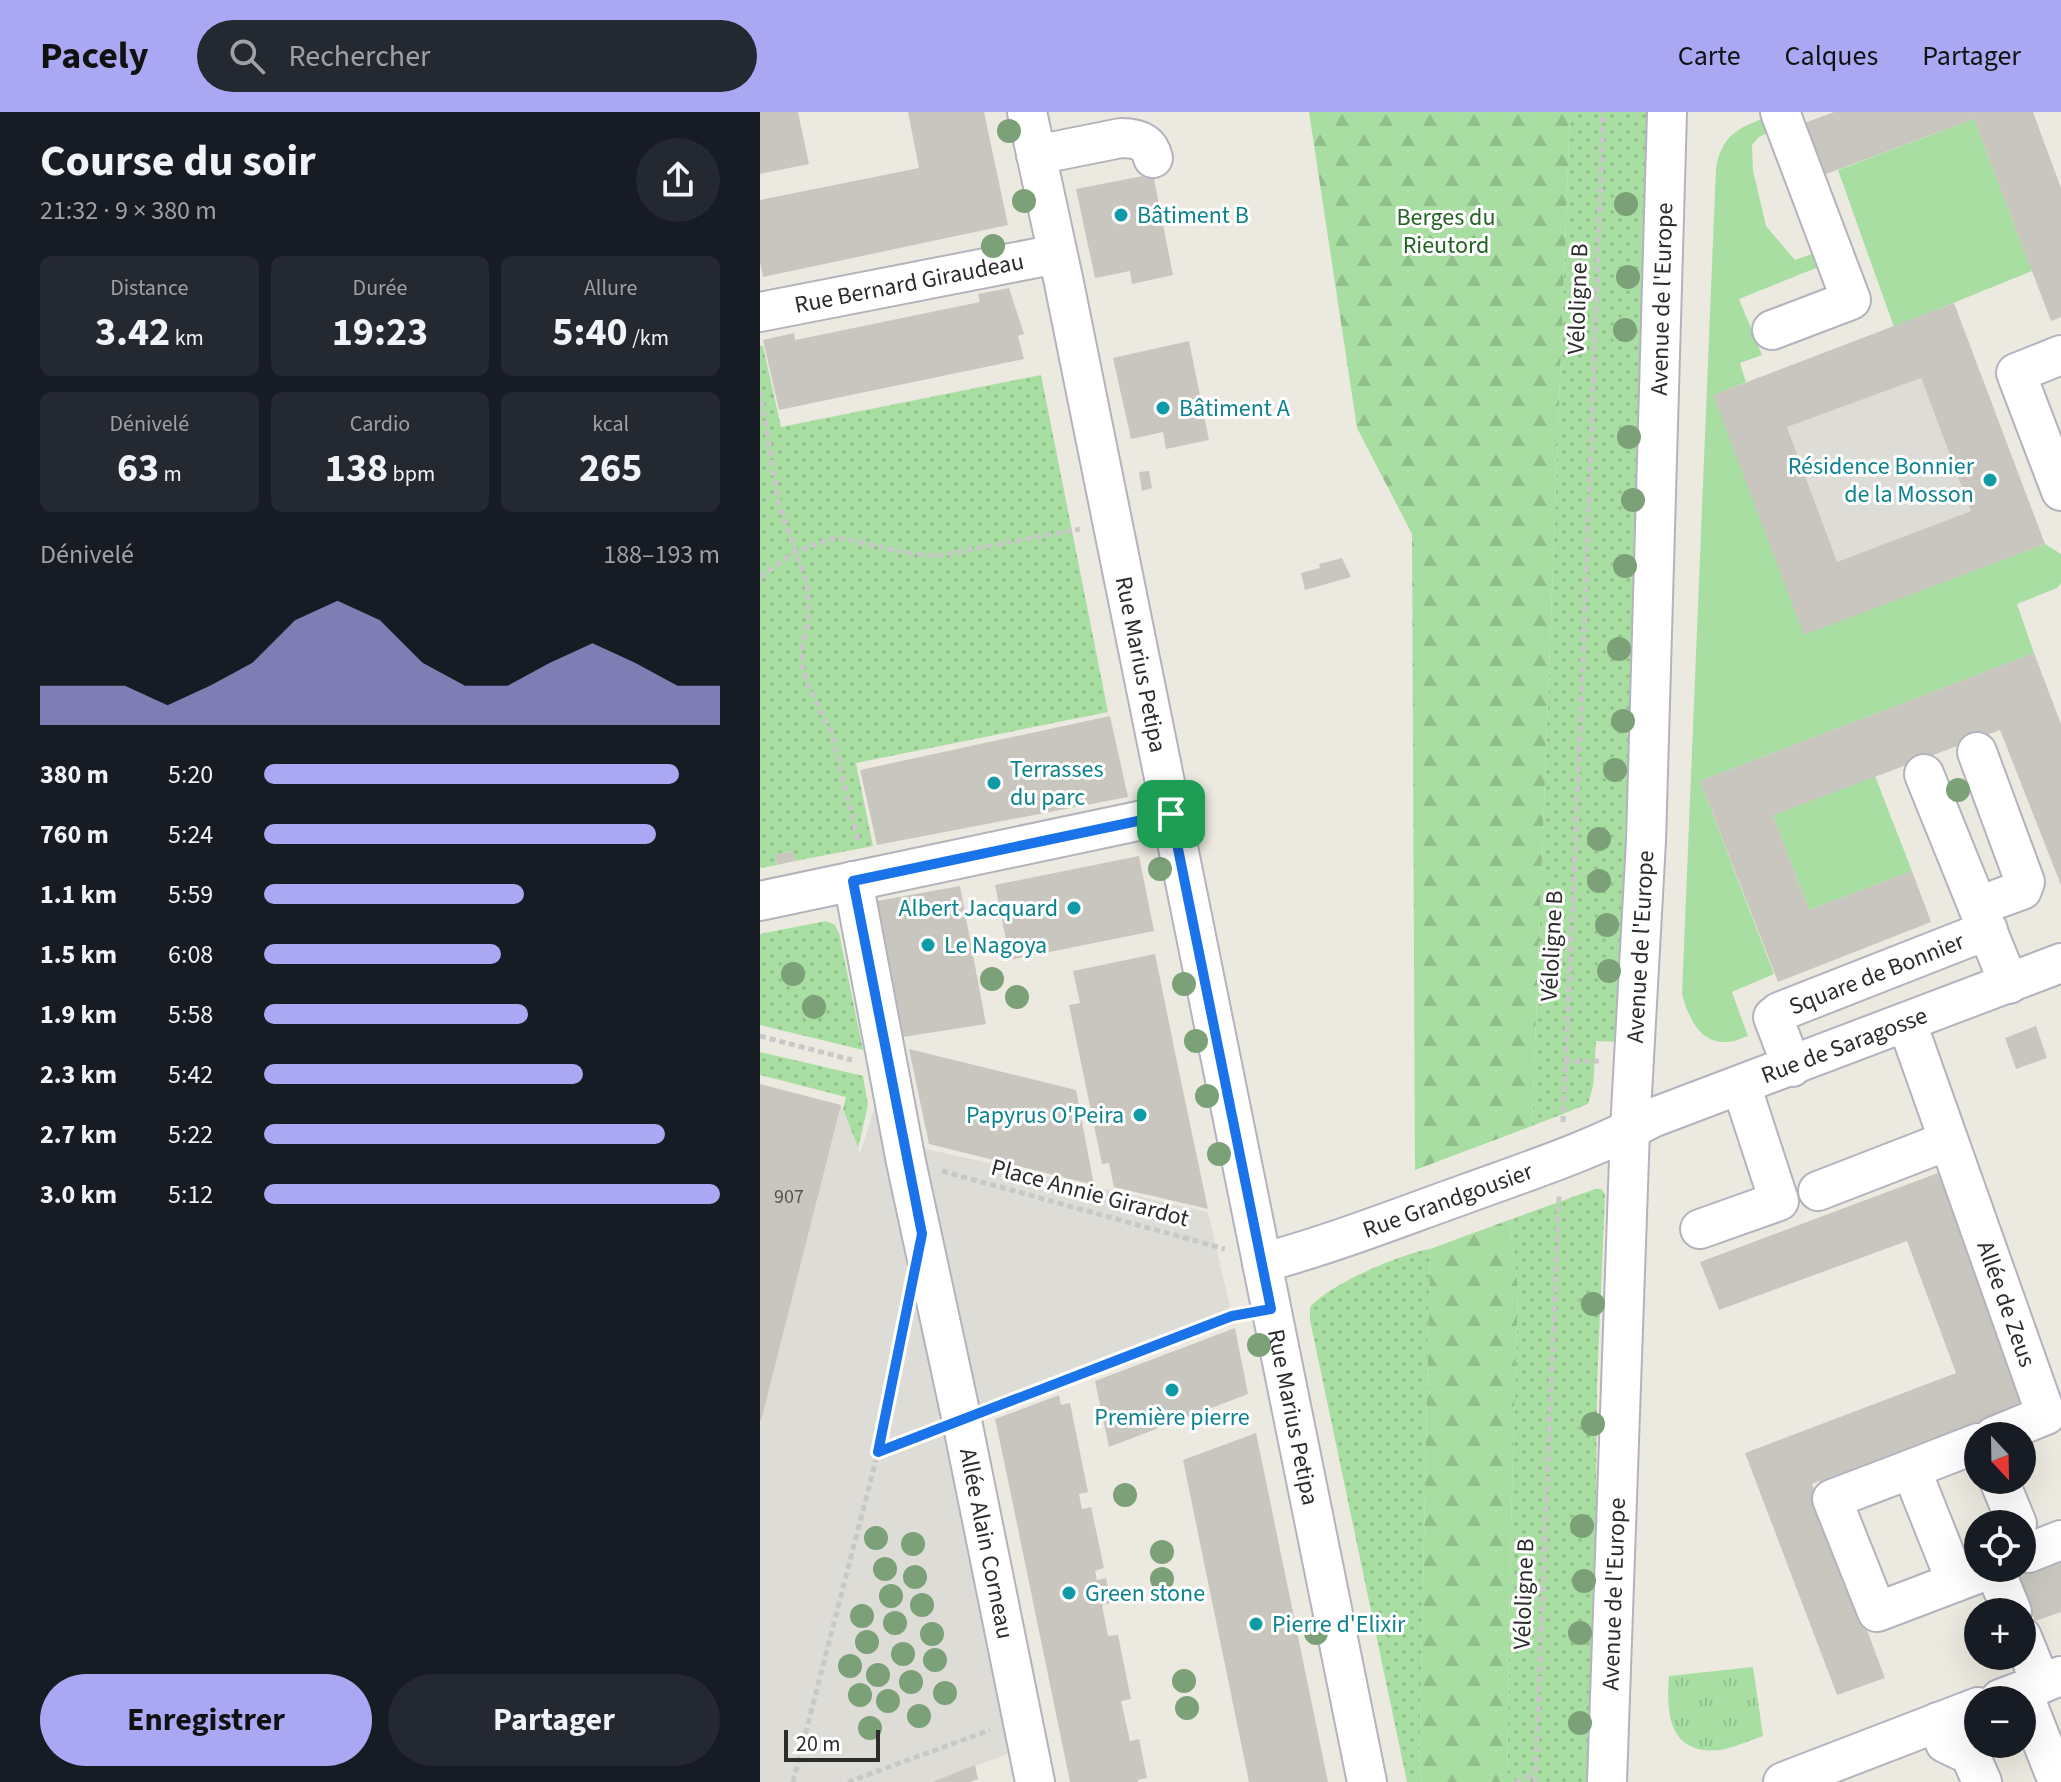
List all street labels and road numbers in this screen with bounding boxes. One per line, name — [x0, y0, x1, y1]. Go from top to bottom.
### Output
street label: Avenue de l'Europe — [1641, 202, 1682, 396]
street label: Rue Bernard Giraudeau — [791, 243, 1027, 322]
street label: Véloligne B — [1559, 243, 1597, 355]
street label: Rue Marius Petipa — [1106, 573, 1176, 756]
street label: Avenue de l'Europe — [1617, 849, 1663, 1044]
street label: Véloligne B — [1532, 890, 1572, 1002]
street label: Square de Bonnier — [1784, 923, 1970, 1024]
street label: Rue de Saragosse — [1756, 998, 1932, 1093]
street label: Place Annie Girardot — [987, 1150, 1193, 1236]
street label: Rue Grandgousier — [1358, 1153, 1538, 1247]
street label: Allée de Zeus — [1968, 1236, 2045, 1372]
street label: Rue Marius Petipa — [1258, 1326, 1328, 1508]
street label: Allée Alain Corneau — [950, 1445, 1023, 1642]
street label: Avenue de l'Europe — [1593, 1497, 1635, 1691]
street label: Véloligne B — [1505, 1538, 1543, 1650]

